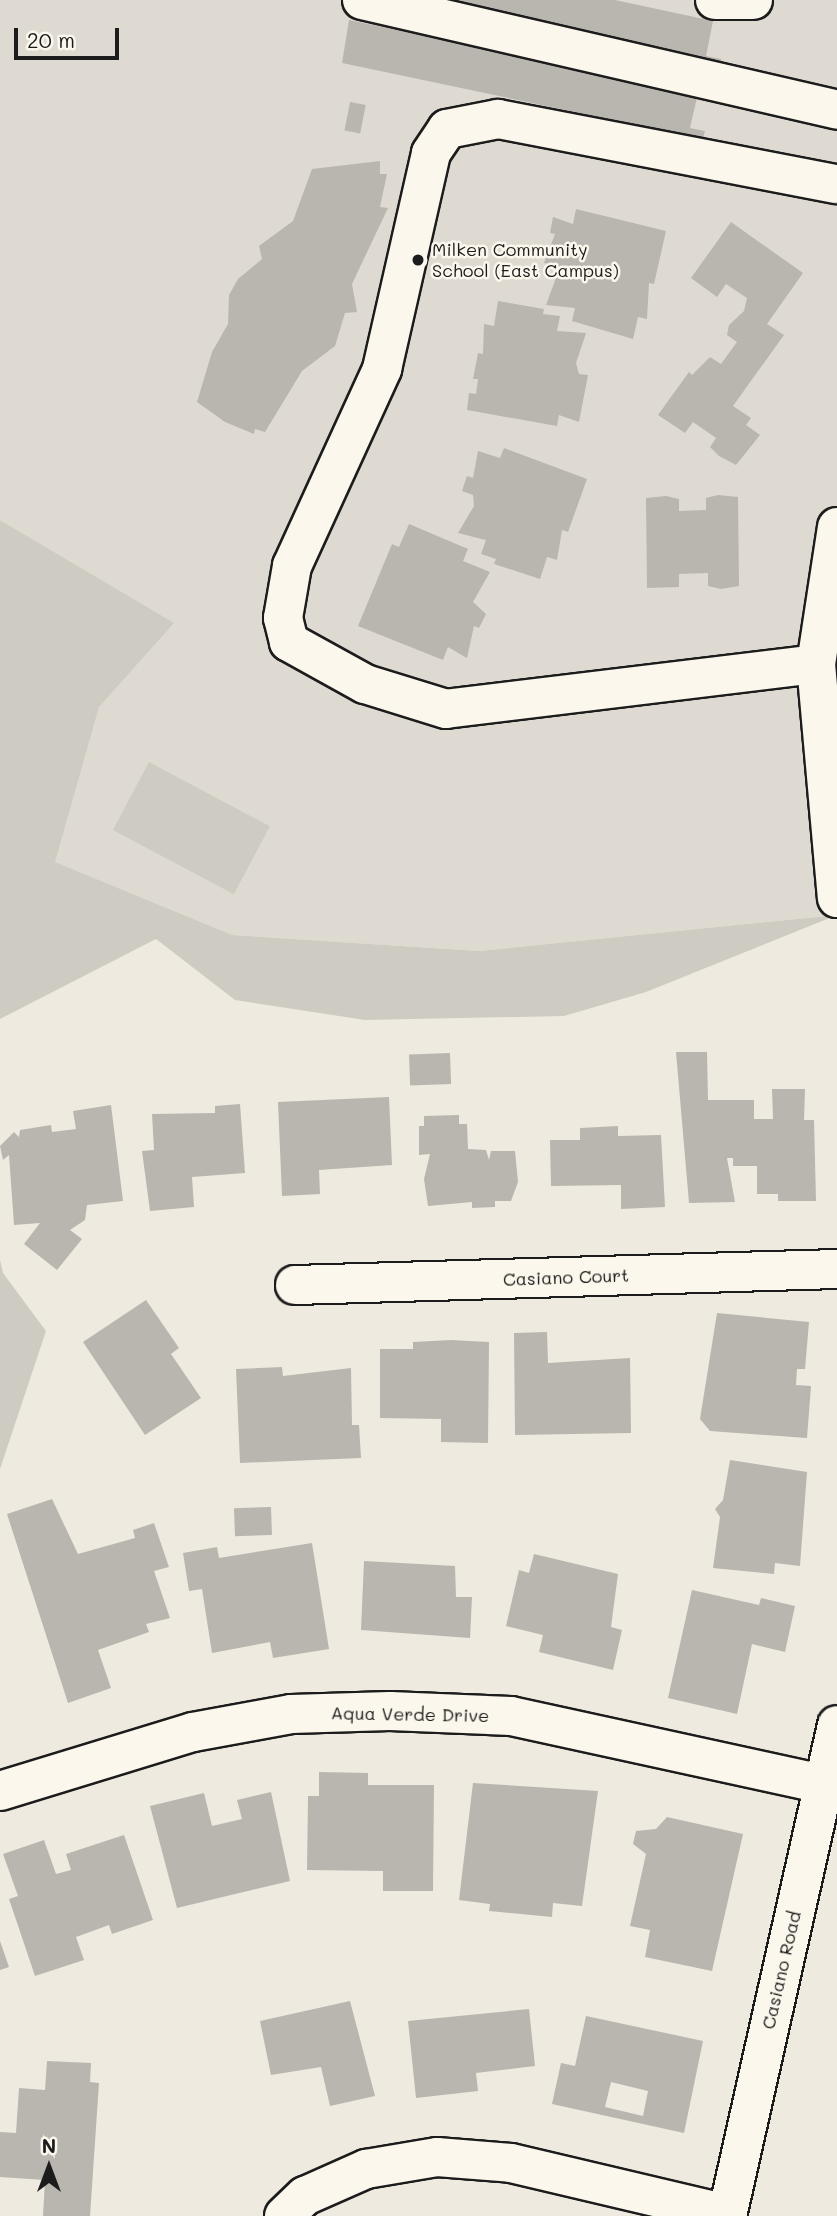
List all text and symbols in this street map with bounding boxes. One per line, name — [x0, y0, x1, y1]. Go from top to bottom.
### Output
scale bar — [18, 14, 122, 58]
text: 20 m — [27, 26, 75, 53]
place label: Milken Community School (East Campus) — [432, 239, 619, 282]
marker: Milken Community School (East Campus) — [410, 252, 426, 268]
street label: Casiano Court — [503, 1264, 629, 1290]
street label: Aqua Verde Drive — [331, 1702, 489, 1726]
street label: Casiano Road — [757, 1909, 805, 2031]
north arrow — [14, 2132, 84, 2202]
text: N — [42, 2133, 56, 2158]

